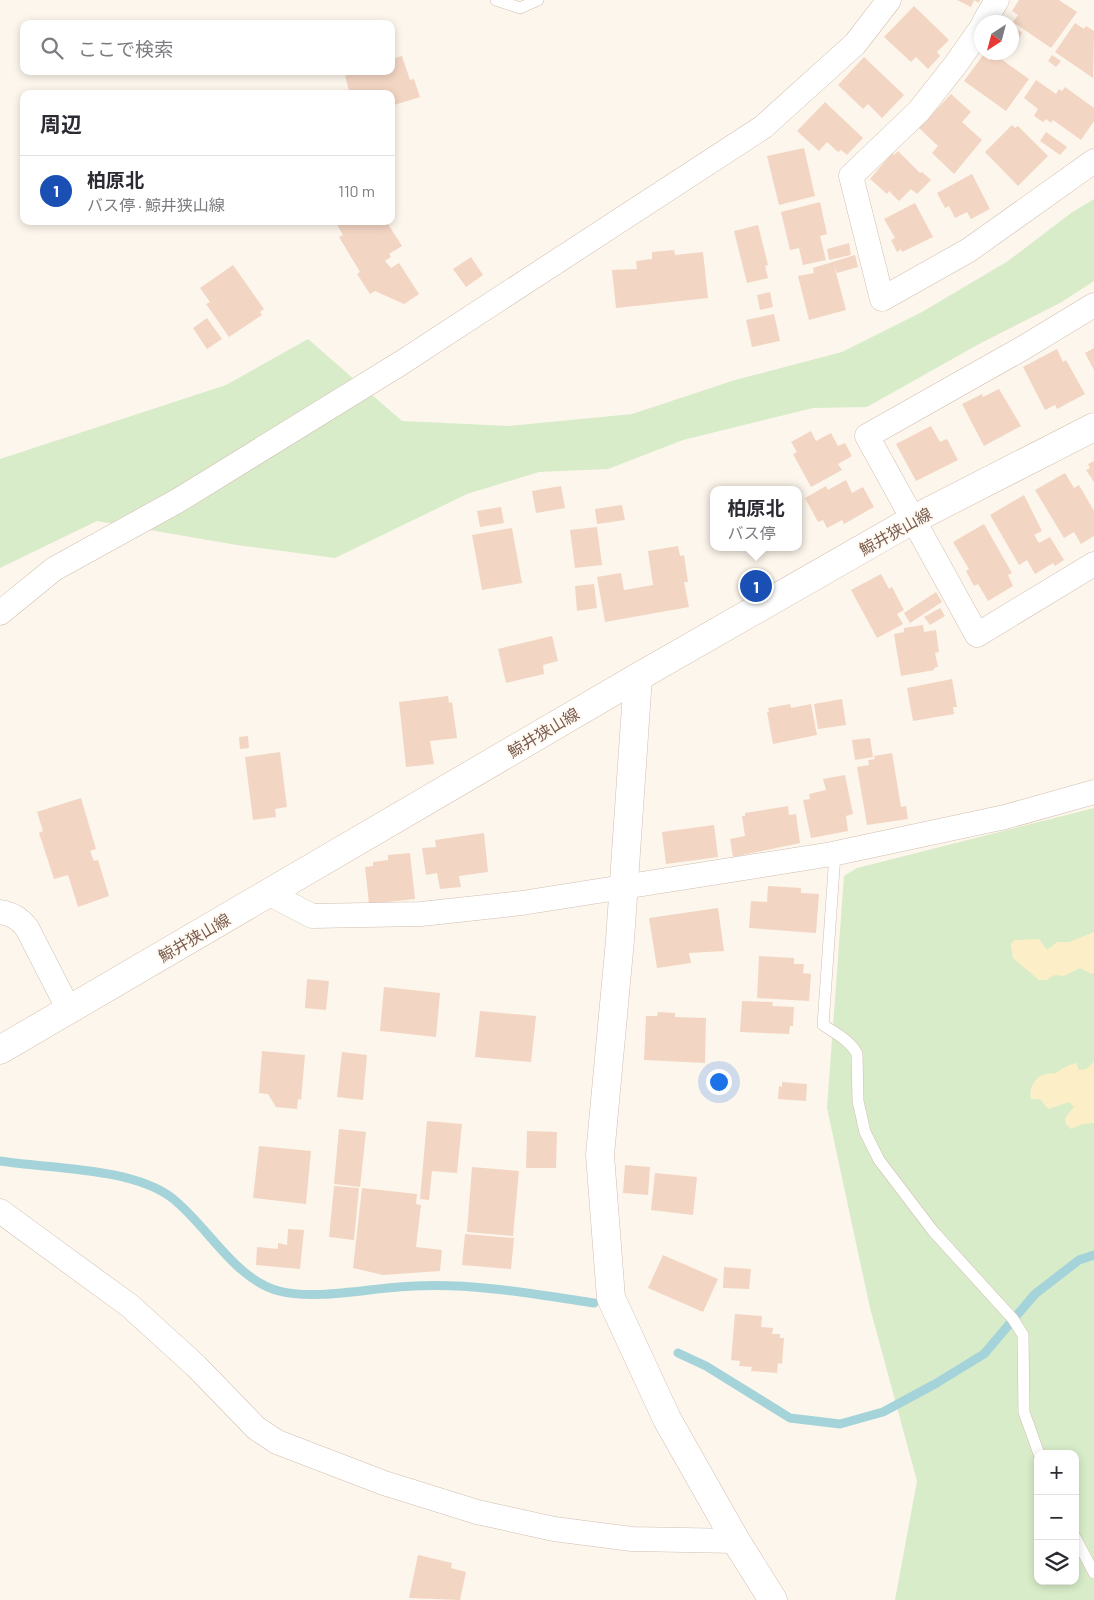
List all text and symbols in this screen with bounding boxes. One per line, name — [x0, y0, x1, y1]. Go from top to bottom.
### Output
north arrow — [974, 15, 1019, 60]
search box — [20, 20, 395, 75]
icon: search — [38, 34, 66, 62]
text: ここで検索 — [78, 37, 173, 60]
text: 周辺 — [40, 111, 82, 136]
text: 柏原北 — [87, 168, 144, 191]
text: 1 — [53, 181, 59, 200]
text: 110 m — [338, 181, 375, 200]
text: バス停 · 鯨井狭山線 — [87, 195, 225, 214]
popup — [710, 486, 802, 551]
text: 柏原北 — [727, 496, 785, 519]
street label: 鯨井狭山線 — [855, 503, 935, 559]
text: バス停 — [727, 523, 776, 542]
pin: 1 — [740, 567, 772, 605]
street label: 鯨井狭山線 — [504, 703, 582, 761]
street label: 鯨井狭山線 — [155, 909, 233, 965]
your location — [706, 1069, 732, 1095]
map controls — [1034, 1450, 1079, 1585]
button: + — [1034, 1450, 1079, 1495]
button: − — [1034, 1495, 1079, 1540]
button: layers — [1034, 1540, 1079, 1585]

